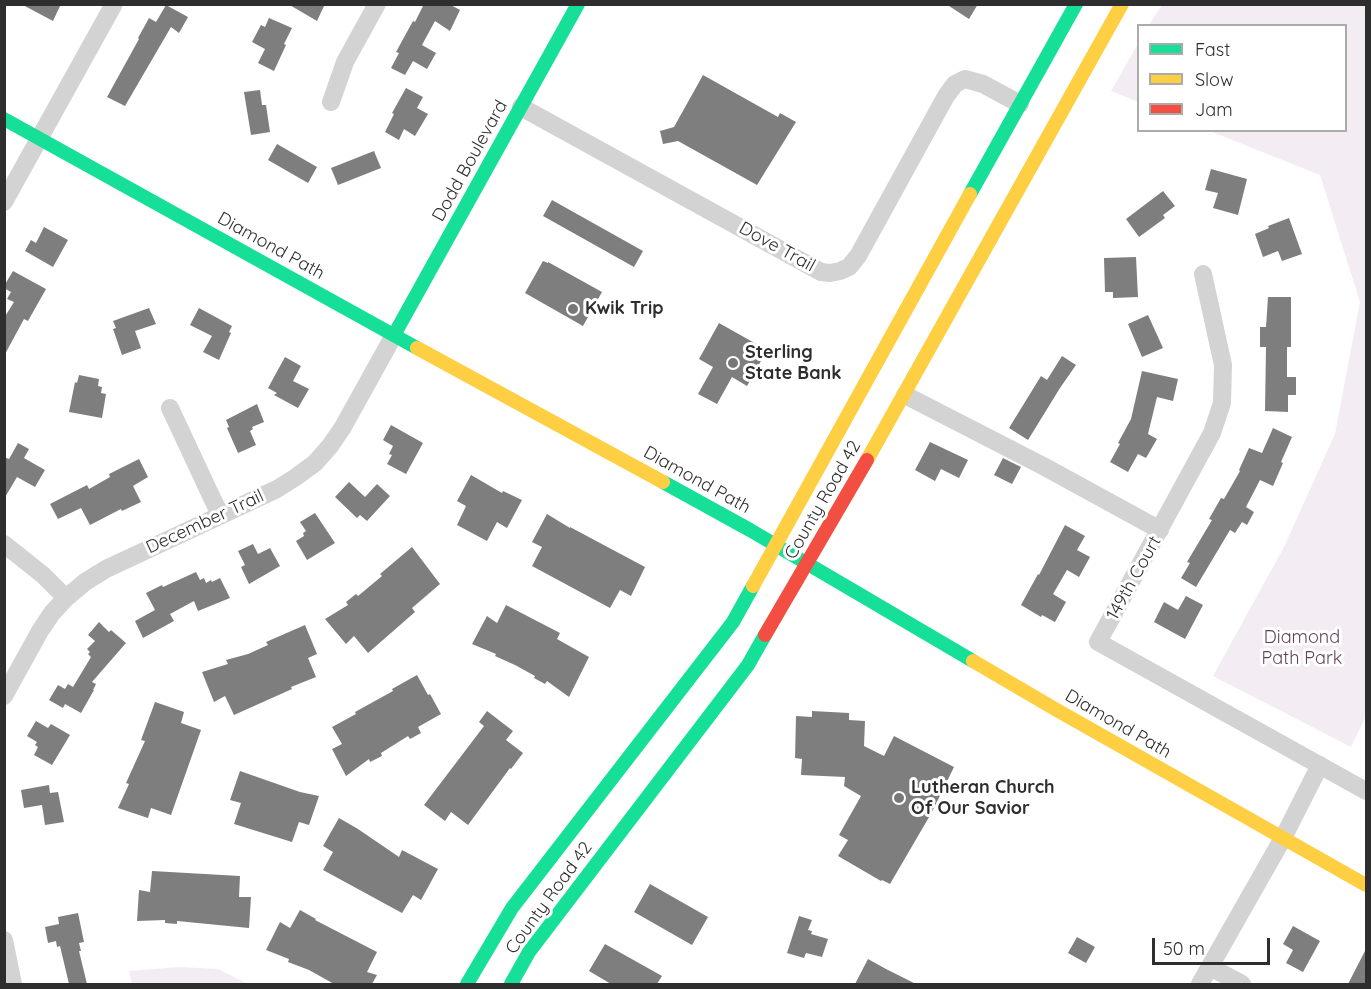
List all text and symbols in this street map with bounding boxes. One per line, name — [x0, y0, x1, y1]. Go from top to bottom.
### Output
legend — [1137, 24, 1347, 132]
text: Fast — [1195, 38, 1230, 61]
text: Slow — [1195, 68, 1233, 91]
street label: Dodd Boulevard — [428, 97, 512, 225]
text: Jam — [1195, 98, 1233, 121]
street label: Diamond Path — [214, 208, 328, 284]
street label: Dove Trail — [735, 217, 819, 277]
place label: Kwik Trip — [585, 298, 663, 320]
marker: Kwik Trip — [566, 302, 580, 316]
place label: Sterling State Bank — [745, 342, 841, 385]
marker: Sterling State Bank — [726, 356, 740, 370]
street label: County Road 42 — [780, 437, 866, 563]
street label: Diamond Path — [640, 442, 754, 518]
street label: December Trail — [143, 485, 267, 559]
street label: 149th Court — [1102, 532, 1166, 624]
park label: Diamond Path Park — [1262, 627, 1342, 670]
street label: Diamond Path — [1061, 685, 1175, 763]
place label: Lutheran Church Of Our Savior — [911, 777, 1055, 820]
marker: Lutheran Church Of Our Savior — [892, 791, 906, 805]
street label: County Road 42 — [501, 838, 597, 958]
scale bar — [1155, 926, 1274, 964]
text: 50 m — [1163, 937, 1205, 960]

